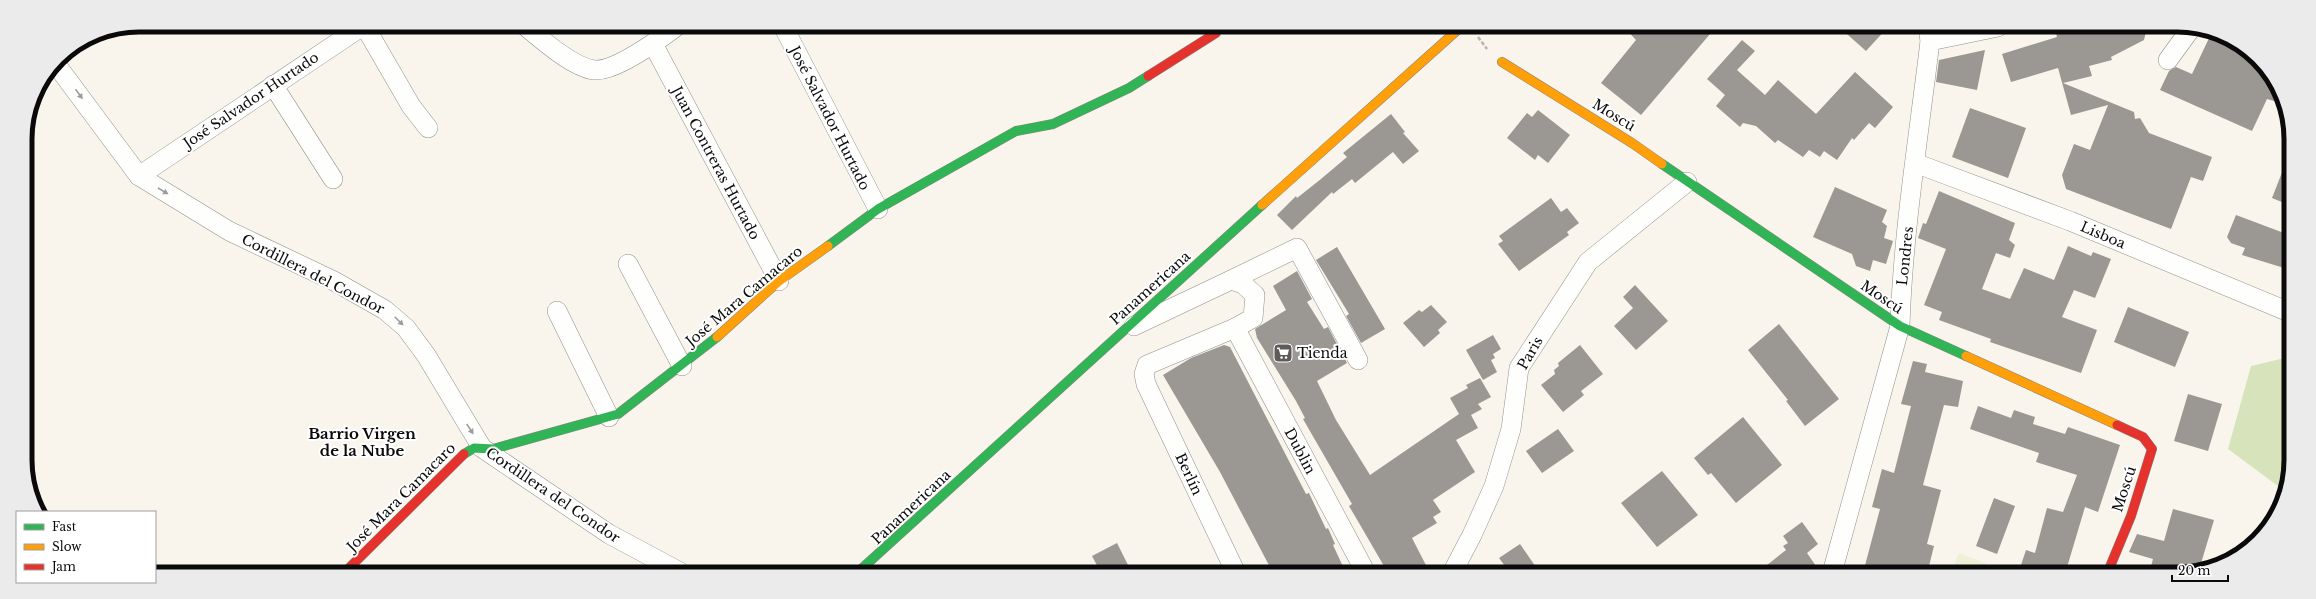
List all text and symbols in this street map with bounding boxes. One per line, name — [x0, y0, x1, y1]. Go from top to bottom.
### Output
street label: José Salvador Hurtado — [785, 41, 874, 193]
street label: José Salvador Hurtado — [178, 48, 322, 153]
street label: Juan Contreras Hurtado — [667, 81, 764, 243]
one-way arrow — [74, 89, 82, 99]
street label: Moscú — [1589, 95, 1639, 135]
one-way arrow — [157, 187, 169, 194]
street label: Lisboa — [2078, 217, 2129, 253]
street label: Londres — [1893, 226, 1917, 286]
street label: Cordillera del Condor — [239, 230, 388, 318]
street label: José Mara Camacaro — [680, 242, 806, 351]
street label: Panamericana — [1106, 247, 1194, 329]
street label: Moscú — [1857, 276, 1907, 318]
one-way arrow — [394, 316, 404, 326]
street label: Paris — [1513, 333, 1547, 373]
supermarket icon: Tienda — [1272, 342, 1294, 364]
place label: Tienda — [1297, 344, 1348, 362]
one-way arrow — [466, 423, 473, 435]
district label: Barrio Virgen de la Nube — [308, 424, 416, 460]
street label: Dublin — [1280, 425, 1320, 478]
street label: José Mara Camacaro — [341, 439, 459, 557]
street label: Cordillera del Condor — [483, 443, 624, 547]
street label: Berlín — [1171, 450, 1207, 498]
street label: Moscú — [2108, 463, 2140, 514]
street label: Panamericana — [868, 466, 955, 548]
legend — [16, 511, 156, 583]
text: Fast — [52, 519, 77, 534]
text: Slow — [52, 539, 82, 554]
scale bar — [2172, 557, 2228, 583]
text: Jam — [50, 559, 76, 574]
text: 20 m — [2178, 563, 2210, 578]

